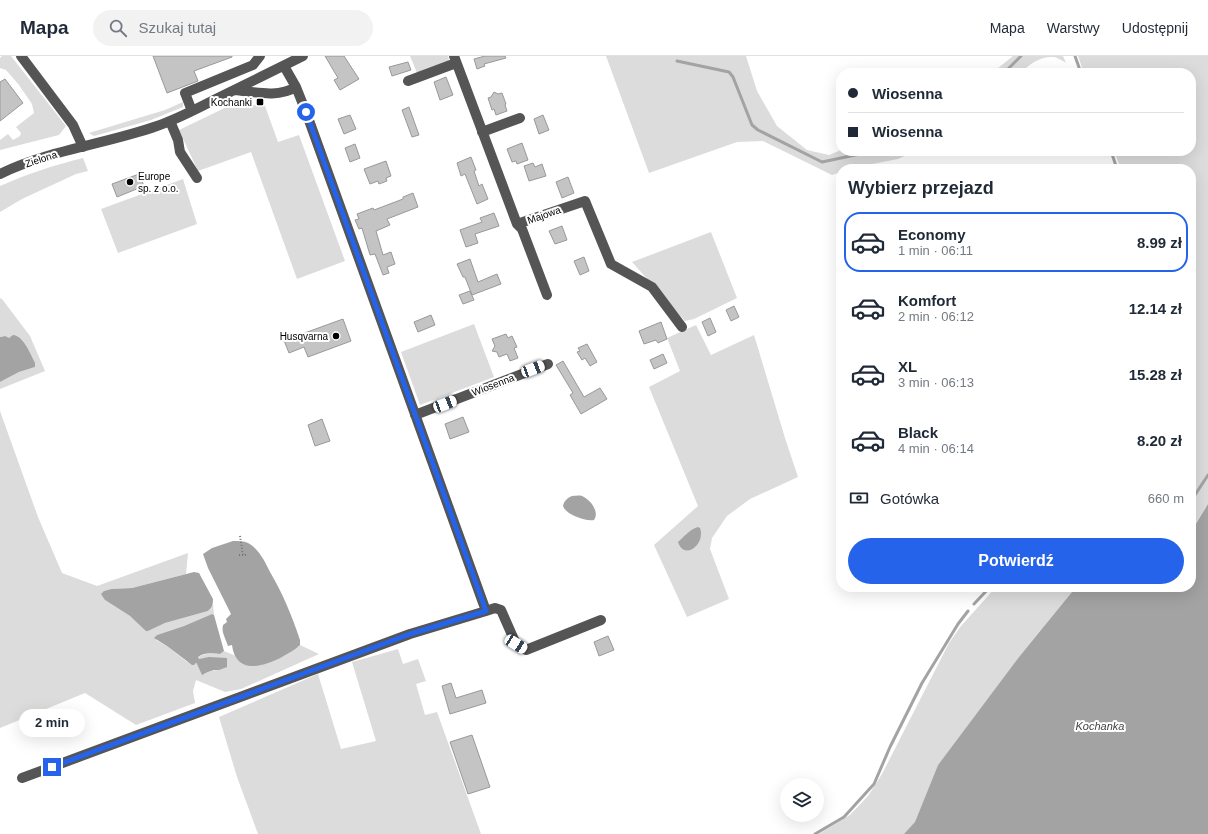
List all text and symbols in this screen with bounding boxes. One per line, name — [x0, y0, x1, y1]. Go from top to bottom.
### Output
search box — [93, 10, 373, 46]
text: Mapa — [20, 17, 69, 38]
icon: search — [107, 17, 129, 39]
text: Szukaj tutaj — [139, 19, 216, 36]
text: Mapa — [990, 20, 1025, 36]
text: Warstwy — [1047, 20, 1100, 36]
text: Udostępnij — [1122, 20, 1188, 36]
text: Wiosenna — [872, 85, 943, 102]
place label: Kochanki — [211, 97, 252, 108]
marker: Kochanki — [255, 97, 265, 107]
route start — [297, 103, 315, 121]
text: Wiosenna — [872, 123, 943, 140]
street label: Zielona — [24, 149, 59, 169]
place label: Europe sp. z o.o. — [138, 171, 179, 194]
marker: Europe sp. z o.o. — [125, 177, 135, 187]
text: Wybierz przejazd — [848, 178, 994, 198]
street label: Majowa — [526, 204, 562, 226]
icon: car — [850, 224, 886, 260]
text: Economy — [898, 226, 966, 243]
text: 8.99 zł — [1137, 234, 1182, 251]
text: 1 min · 06:11 — [898, 243, 973, 258]
icon: car — [850, 290, 886, 326]
text: Komfort — [898, 292, 956, 309]
text: 12.14 zł — [1129, 300, 1182, 317]
text: 2 min · 06:12 — [898, 309, 974, 324]
place label: Husqvarna — [280, 331, 328, 342]
marker: Husqvarna — [331, 331, 341, 341]
icon: car — [850, 356, 886, 392]
text: XL — [898, 358, 917, 375]
car — [520, 359, 546, 379]
text: 15.28 zł — [1129, 366, 1182, 383]
street label: Wiosenna — [470, 372, 516, 398]
text: 3 min · 06:13 — [898, 375, 974, 390]
car — [432, 394, 458, 414]
icon: car — [850, 422, 886, 458]
text: Black — [898, 424, 938, 441]
text: 8.20 zł — [1137, 432, 1182, 449]
text: 4 min · 06:14 — [898, 441, 974, 456]
icon: cash — [848, 487, 870, 509]
text: Gotówka — [880, 490, 939, 507]
text: 660 m — [1148, 491, 1184, 506]
button: Potwierdź — [848, 538, 1184, 584]
car — [503, 633, 529, 655]
callout: 2 min — [19, 709, 85, 737]
text: 2 min — [35, 715, 69, 730]
water label: Kochanka — [1076, 720, 1124, 732]
route end — [43, 758, 61, 776]
map controls — [780, 778, 824, 822]
button: layers — [780, 778, 824, 822]

